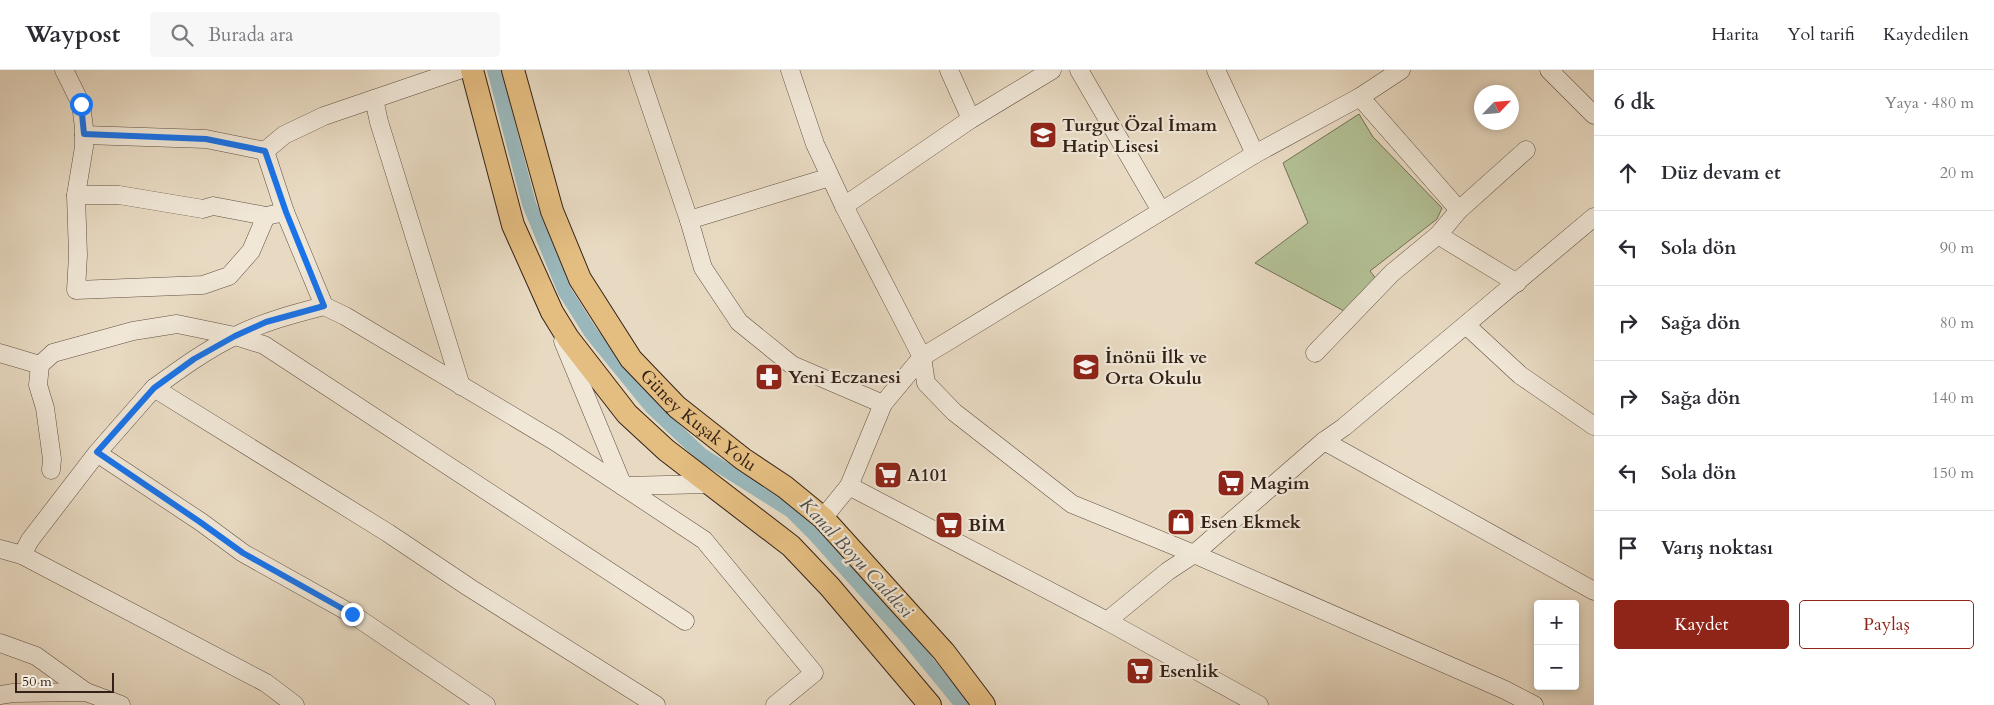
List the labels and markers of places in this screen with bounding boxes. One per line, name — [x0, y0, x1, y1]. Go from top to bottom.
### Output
place label: Turgut Özal İmam Hatip Lisesi — [1062, 113, 1217, 159]
school or university icon: Turgut Özal İmam Hatip Lisesi — [1028, 120, 1058, 150]
place label: İnönü İlk ve Orta Okulu — [1105, 345, 1207, 391]
school or university icon: İnönü İlk ve Orta Okulu — [1071, 352, 1101, 382]
pharmacy icon: Yeni Eczanesi — [754, 362, 784, 392]
place label: Yeni Eczanesi — [788, 365, 901, 390]
supermarket icon: A101 — [873, 460, 903, 490]
place label: A101 — [907, 463, 948, 488]
supermarket icon: Magim — [1216, 468, 1246, 498]
place label: Magim — [1250, 471, 1310, 496]
shop icon: Esen Ekmek — [1166, 507, 1196, 537]
supermarket icon: BİM — [934, 510, 964, 540]
place label: Esen Ekmek — [1200, 510, 1302, 535]
place label: BİM — [968, 513, 1006, 538]
supermarket icon: Esenlik — [1125, 656, 1155, 686]
place label: Esenlik — [1159, 659, 1220, 684]

